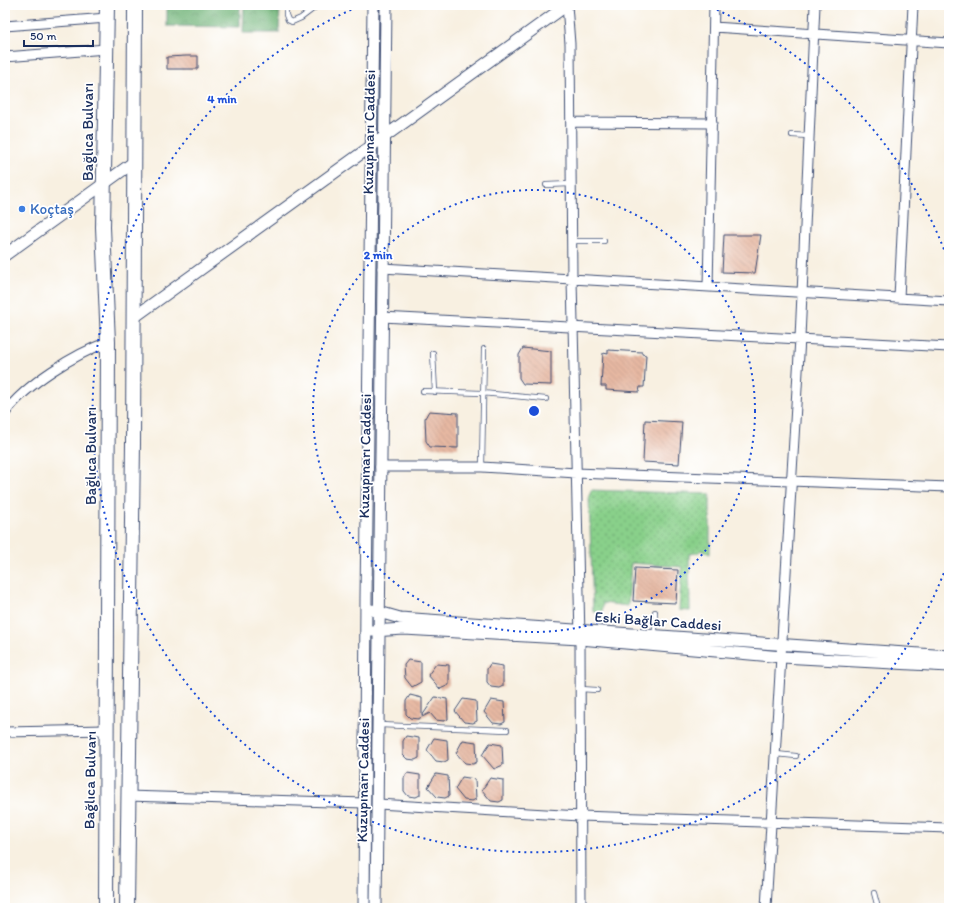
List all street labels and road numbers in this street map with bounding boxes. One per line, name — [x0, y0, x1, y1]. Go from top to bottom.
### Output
street label: Kuzupınarı Caddesi — [359, 70, 379, 194]
street label: Bağlıca Bulvarı — [79, 83, 97, 181]
street label: Kuzupınarı Caddesi — [355, 394, 375, 518]
street label: Bağlıca Bulvarı — [82, 407, 100, 505]
street label: Eski Bağlar Caddesi — [594, 608, 722, 634]
street label: Kuzupınarı Caddesi — [353, 718, 373, 842]
street label: Bağlıca Bulvarı — [80, 731, 100, 829]

